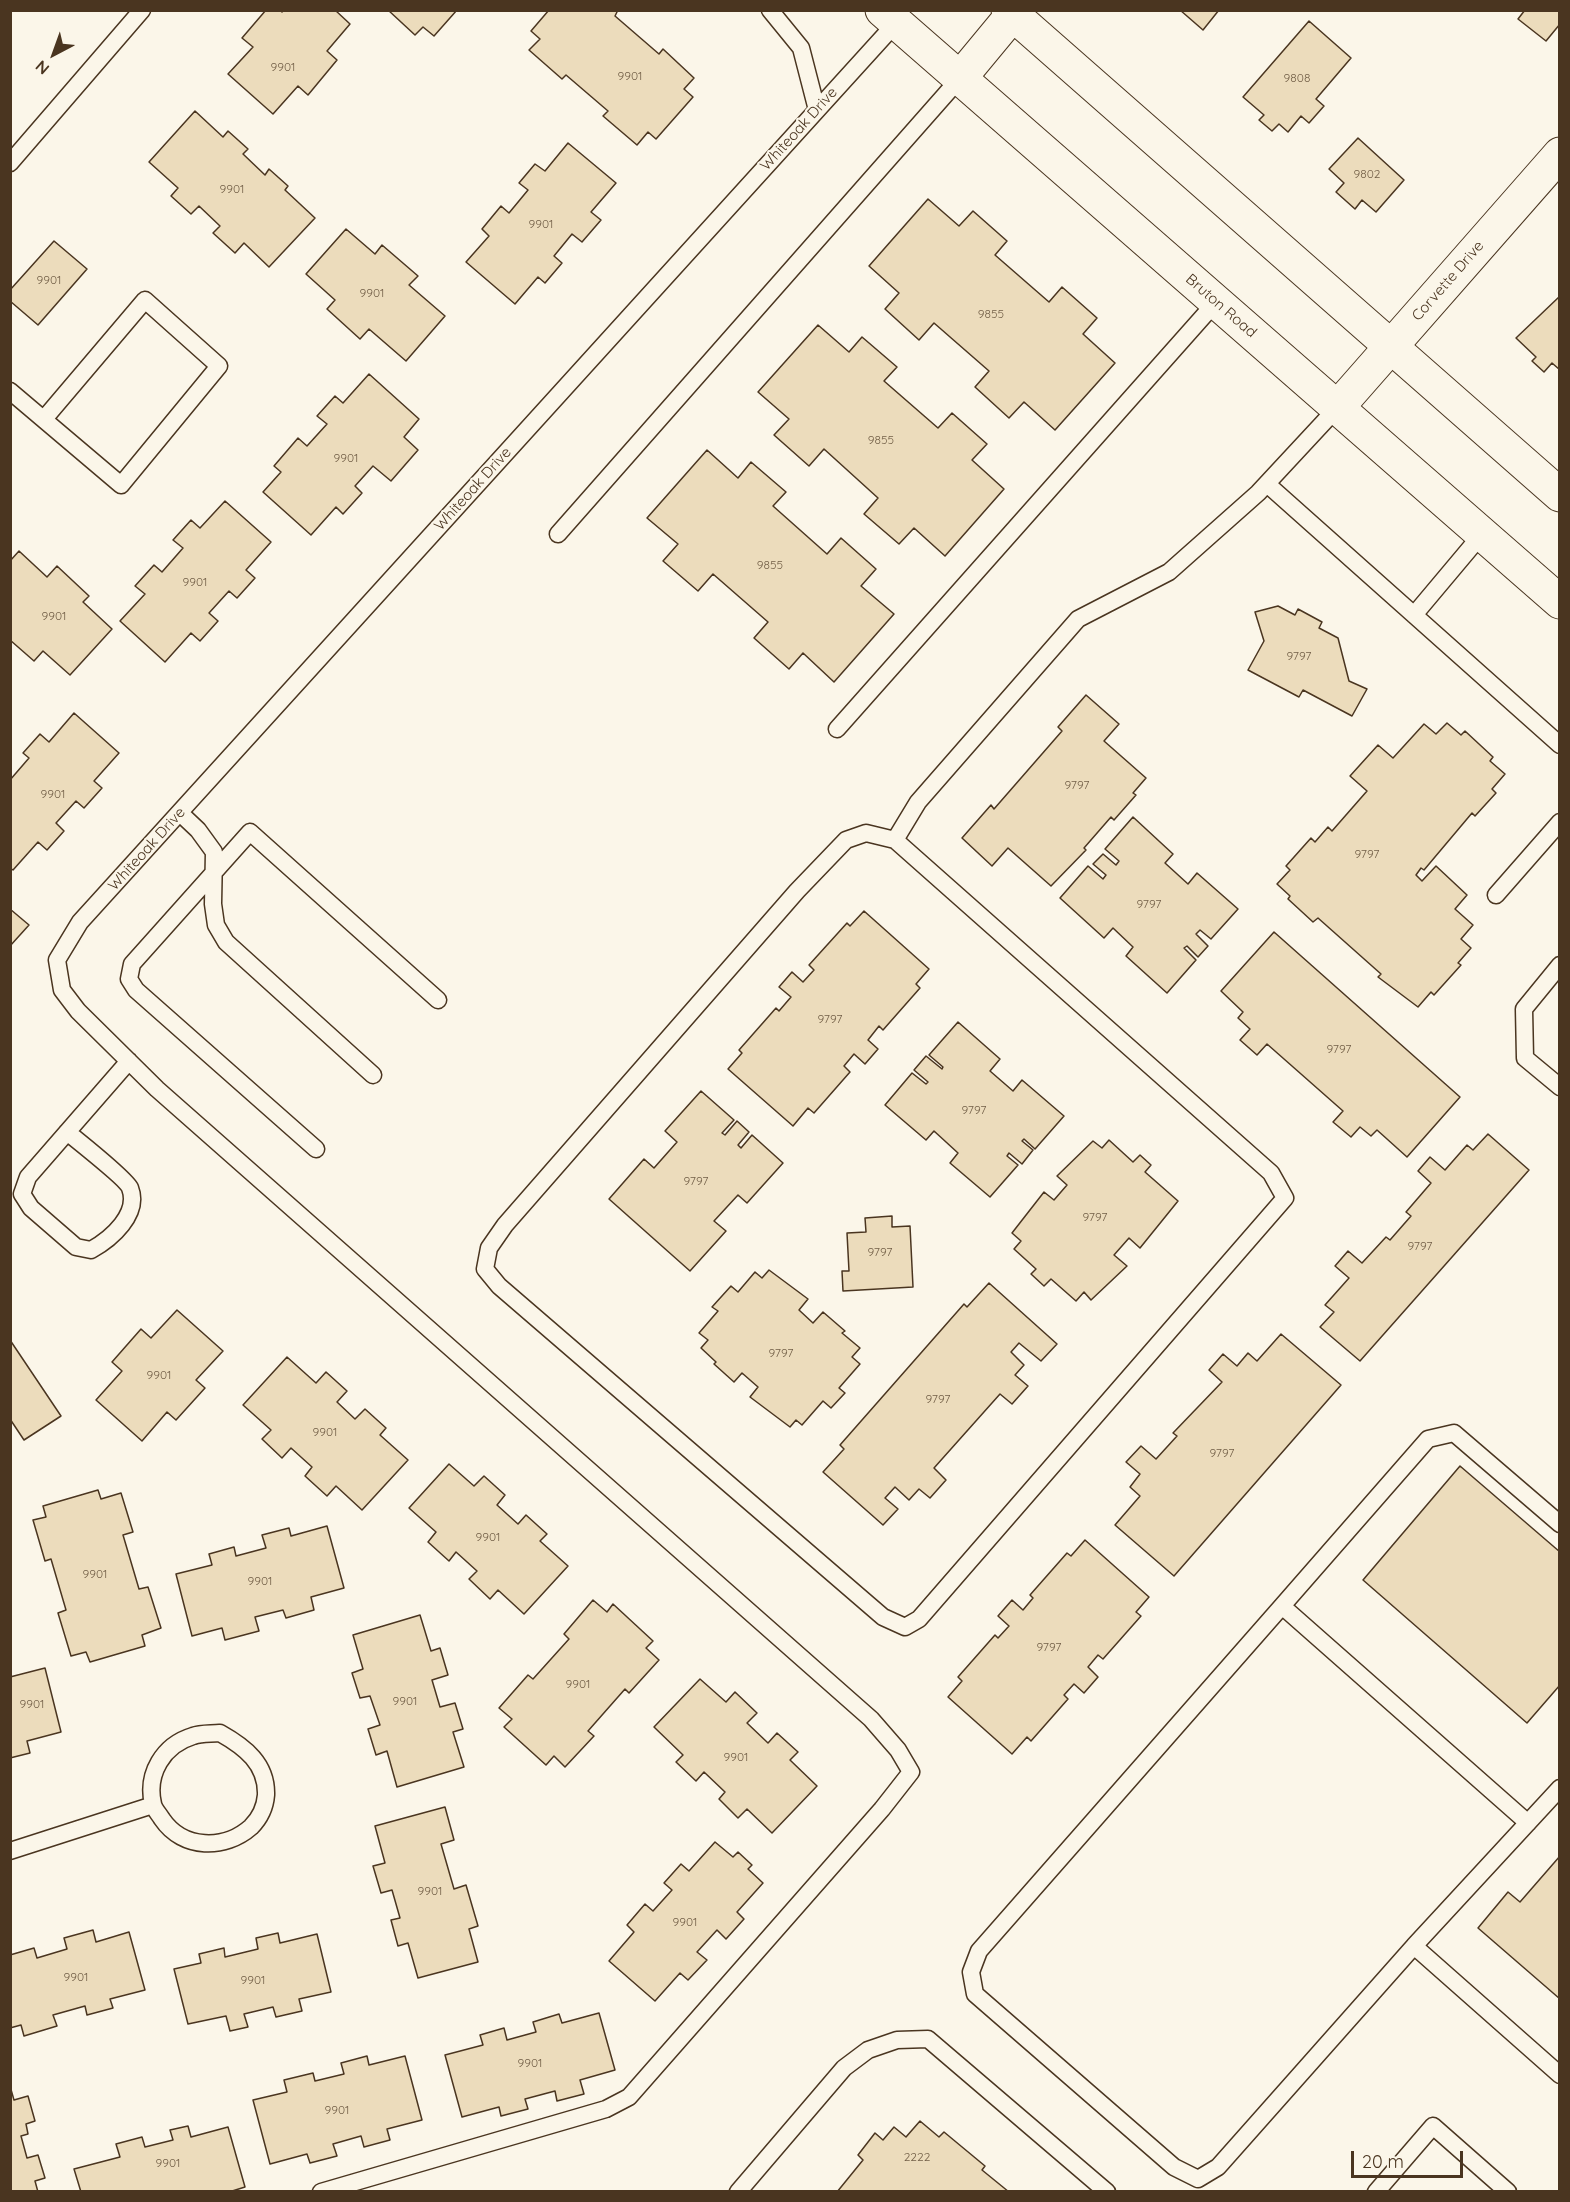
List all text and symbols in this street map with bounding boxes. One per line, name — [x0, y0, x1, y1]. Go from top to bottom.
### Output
north arrow — [24, 24, 84, 84]
text: N — [31, 56, 53, 79]
house number: 9901 — [271, 60, 295, 74]
house number: 9901 — [618, 69, 642, 83]
house number: 9808 — [1284, 71, 1310, 85]
street label: Whiteoak Drive — [757, 84, 841, 174]
house number: 9802 — [1354, 167, 1380, 181]
house number: 9901 — [220, 182, 244, 196]
house number: 9901 — [529, 217, 553, 231]
street label: Corvette Drive — [1408, 237, 1488, 325]
street label: Bruton Road — [1182, 270, 1260, 342]
house number: 9901 — [37, 273, 61, 287]
house number: 9901 — [360, 286, 384, 300]
house number: 9855 — [978, 307, 1004, 321]
house number: 9855 — [868, 433, 894, 447]
street label: Whiteoak Drive — [431, 444, 515, 534]
house number: 9901 — [334, 451, 358, 465]
house number: 9855 — [757, 558, 783, 572]
house number: 9901 — [183, 575, 207, 589]
house number: 9901 — [42, 609, 66, 623]
house number: 9797 — [1287, 649, 1311, 663]
house number: 9797 — [1065, 778, 1089, 792]
house number: 9901 — [41, 787, 65, 801]
street label: Whiteoak Drive — [105, 804, 189, 894]
house number: 9797 — [1355, 847, 1379, 861]
house number: 9797 — [1137, 897, 1161, 911]
house number: 9797 — [818, 1012, 842, 1026]
house number: 9797 — [1327, 1042, 1351, 1056]
house number: 9797 — [962, 1103, 986, 1117]
house number: 9797 — [684, 1174, 708, 1188]
house number: 9797 — [1083, 1210, 1107, 1224]
house number: 9797 — [1408, 1239, 1432, 1253]
house number: 9797 — [868, 1245, 892, 1259]
house number: 9797 — [769, 1346, 793, 1360]
house number: 9901 — [147, 1368, 171, 1382]
house number: 9797 — [926, 1392, 950, 1406]
house number: 9901 — [313, 1425, 337, 1439]
house number: 9797 — [1210, 1446, 1234, 1460]
house number: 9901 — [476, 1530, 500, 1544]
house number: 9901 — [83, 1567, 107, 1581]
house number: 9901 — [248, 1574, 272, 1588]
house number: 9797 — [1037, 1640, 1061, 1654]
house number: 9901 — [566, 1677, 590, 1691]
house number: 9901 — [393, 1694, 417, 1708]
house number: 9901 — [20, 1697, 44, 1711]
house number: 9901 — [724, 1750, 748, 1764]
house number: 9901 — [418, 1884, 442, 1898]
house number: 9901 — [673, 1915, 697, 1929]
house number: 9901 — [64, 1970, 88, 1984]
house number: 9901 — [241, 1973, 265, 1987]
house number: 9901 — [518, 2056, 542, 2070]
house number: 9901 — [325, 2103, 349, 2117]
scale bar — [1354, 2139, 1466, 2177]
house number: 2222 — [904, 2150, 930, 2164]
text: 20 m — [1362, 2150, 1404, 2173]
house number: 9901 — [156, 2156, 180, 2170]

